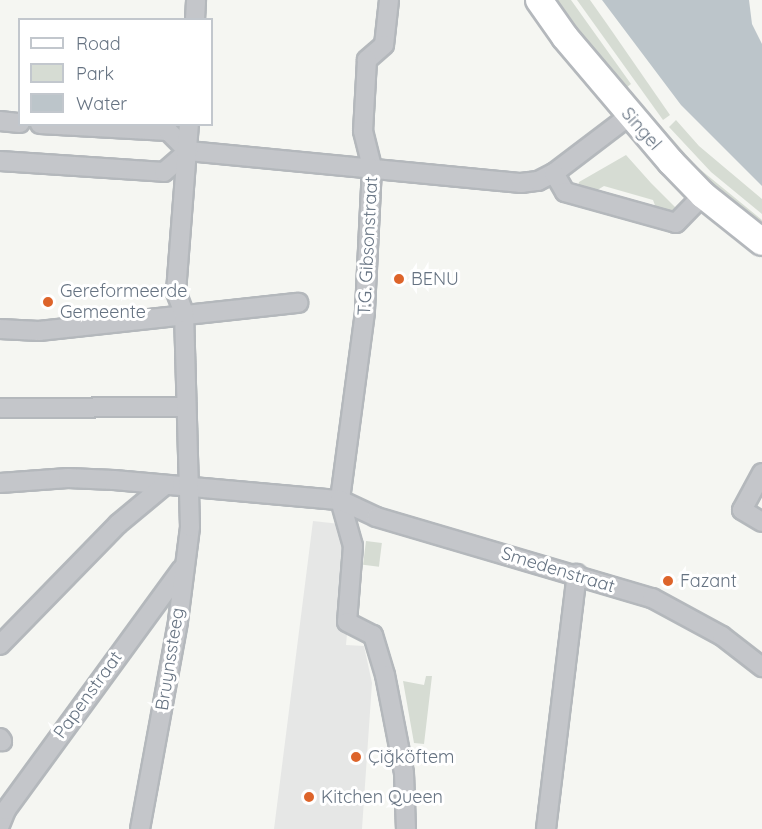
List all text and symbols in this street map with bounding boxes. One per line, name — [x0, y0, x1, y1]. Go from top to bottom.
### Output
legend — [18, 18, 213, 126]
text: Road — [76, 32, 121, 55]
text: Park — [76, 62, 114, 85]
text: Water — [76, 92, 127, 115]
street label: Singel — [617, 103, 665, 155]
street label: T.G. Gibsonstraat — [354, 176, 382, 316]
place label: BENU — [411, 268, 459, 290]
marker: BENU — [392, 272, 406, 286]
place label: Gereformeerde Gemeente — [60, 281, 187, 324]
marker: Gereformeerde Gemeente — [41, 295, 55, 309]
street label: Smedenstraat — [499, 542, 617, 598]
place label: Fazant — [680, 570, 737, 592]
marker: Fazant — [661, 574, 675, 588]
street label: Bruynssteeg — [151, 606, 189, 712]
street label: Papenstraat — [49, 647, 127, 743]
place label: Çiğköftem — [368, 746, 454, 768]
marker: Çiğköftem — [349, 750, 363, 764]
place label: Kitchen Queen — [321, 786, 443, 808]
marker: Kitchen Queen — [302, 790, 316, 804]

